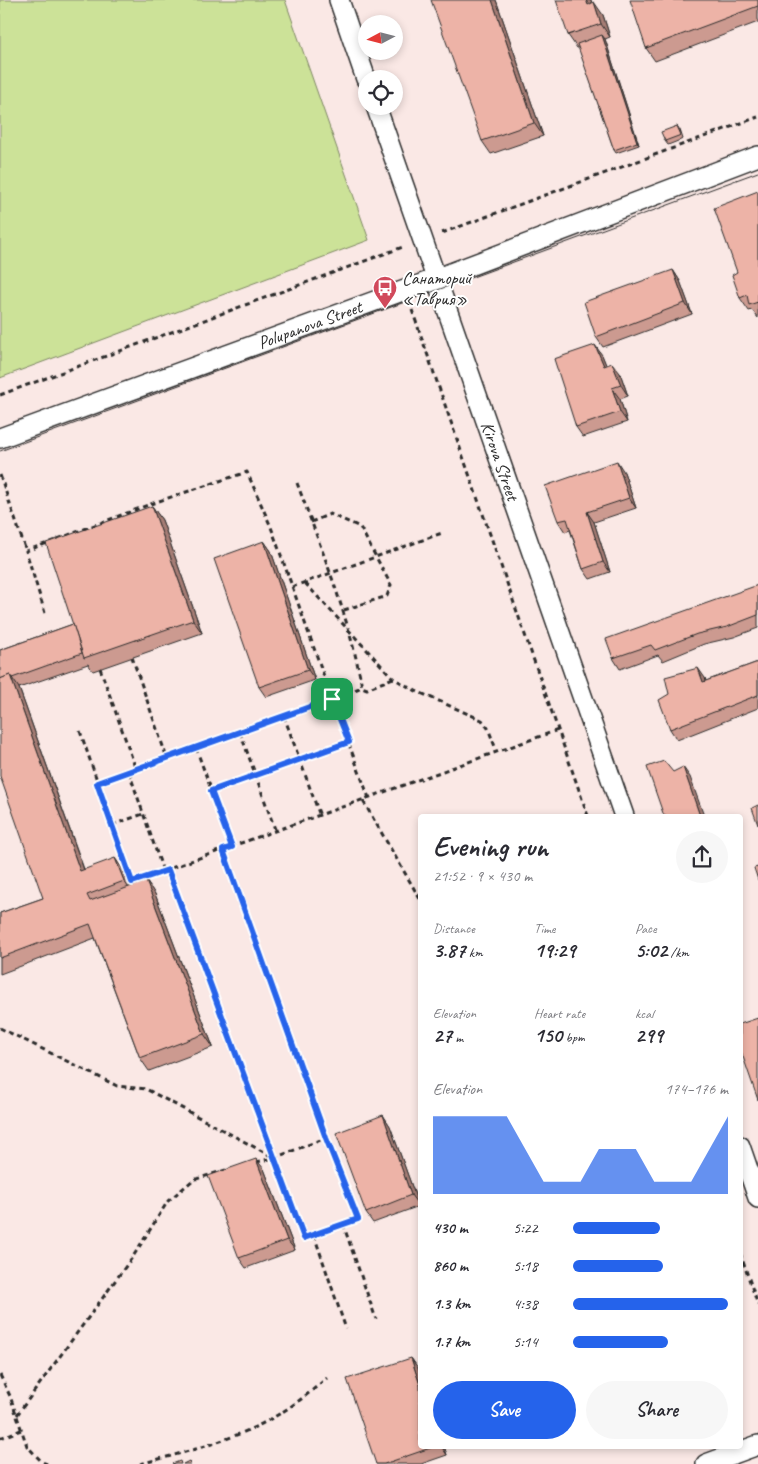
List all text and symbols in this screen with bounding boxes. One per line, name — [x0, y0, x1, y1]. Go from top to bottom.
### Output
north arrow — [358, 15, 402, 60]
map controls — [358, 15, 403, 115]
button: locate — [358, 70, 403, 115]
place label: Санаторий «Таврия» — [402, 267, 473, 310]
bus stop icon: Санаторий «Таврия» — [372, 275, 398, 309]
street label: Polupanova Street — [255, 295, 367, 354]
street label: Kirova Street — [476, 419, 525, 505]
pin — [311, 678, 353, 720]
icon: arrive — [318, 685, 346, 713]
text: Evening run — [433, 829, 548, 864]
button: share — [676, 831, 728, 883]
text: 21:52 · 9 × 430 m — [433, 866, 532, 886]
text: Distance — [433, 920, 475, 937]
text: Time — [534, 920, 555, 937]
text: Pace — [635, 920, 657, 937]
text: 3.87 — [433, 937, 465, 963]
text: 19:29 — [534, 937, 575, 963]
text: 5:02 — [635, 937, 667, 963]
text: km — [465, 944, 483, 961]
text: /km — [667, 944, 689, 961]
text: Elevation — [433, 1005, 476, 1022]
text: Heart rate — [534, 1005, 585, 1022]
text: kcal — [635, 1005, 654, 1022]
text: 27 — [433, 1022, 452, 1048]
text: 150 — [534, 1022, 562, 1048]
text: 299 — [635, 1022, 663, 1048]
text: m — [452, 1029, 463, 1046]
text: bpm — [562, 1029, 585, 1046]
text: Elevation — [433, 1079, 482, 1099]
text: 174–176 m — [665, 1079, 728, 1099]
text: 430 m — [433, 1218, 468, 1238]
text: 5:22 — [513, 1218, 538, 1238]
text: 860 m — [433, 1256, 468, 1276]
text: 5:18 — [513, 1256, 538, 1276]
text: 1.3 km — [433, 1294, 470, 1314]
text: 4:38 — [513, 1294, 538, 1314]
text: 1.7 km — [433, 1332, 470, 1352]
text: 5:14 — [513, 1332, 538, 1352]
button: Save — [433, 1381, 576, 1439]
button: Share — [586, 1381, 728, 1439]

